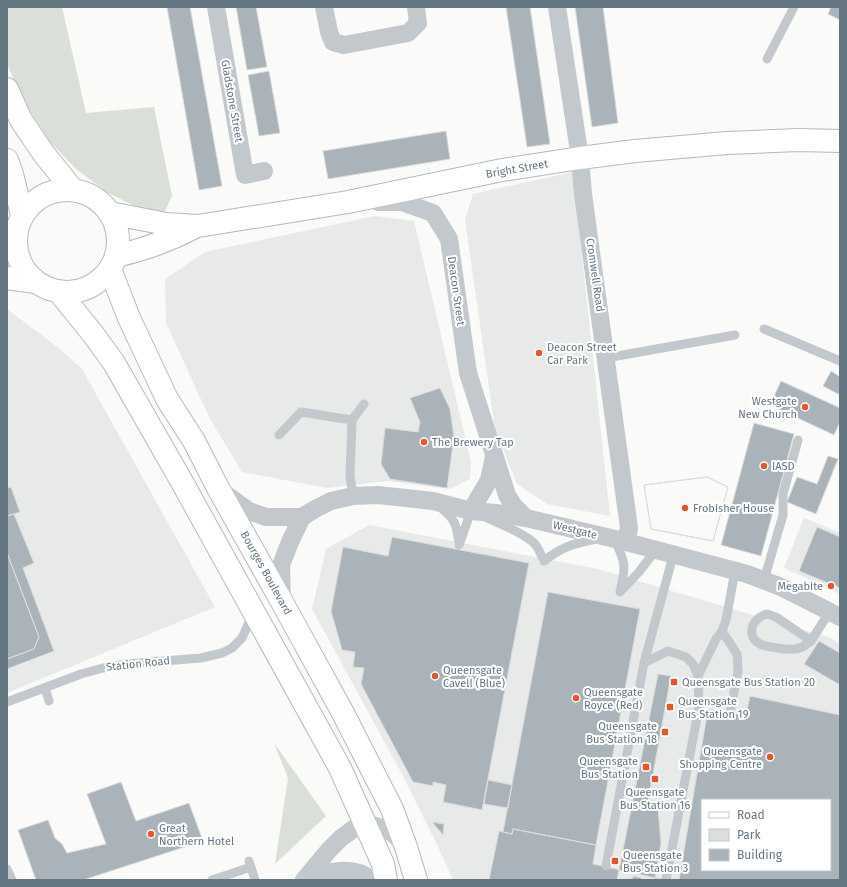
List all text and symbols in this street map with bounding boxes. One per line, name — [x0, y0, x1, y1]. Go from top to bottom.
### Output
street label: Gladstone Street — [218, 59, 246, 143]
street label: Bright Street — [485, 157, 549, 181]
street label: Cromwell Road — [583, 237, 607, 313]
street label: Deacon Street — [445, 256, 467, 326]
place label: Deacon Street Car Park — [547, 341, 617, 367]
marker: Deacon Street Car Park — [534, 348, 544, 358]
place label: Westgate New Church — [738, 395, 797, 421]
marker: Westgate New Church — [800, 402, 810, 412]
place label: The Brewery Tap — [432, 436, 514, 449]
marker: The Brewery Tap — [419, 437, 429, 447]
place label: IASD — [772, 460, 795, 473]
marker: IASD — [759, 461, 769, 471]
place label: Frobisher House — [693, 502, 774, 515]
marker: Frobisher House — [680, 503, 690, 513]
street label: Westgate — [551, 518, 599, 542]
street label: Bourges Boulevard — [238, 529, 294, 617]
place label: Megabite — [778, 580, 823, 593]
marker: Megabite — [826, 581, 836, 591]
street label: Station Road — [105, 654, 171, 674]
place label: Queensgate Cavell (Blue) — [443, 664, 505, 690]
marker: Queensgate Cavell (Blue) — [430, 671, 440, 681]
place label: Queensgate Bus Station 20 — [682, 676, 815, 689]
marker: Queensgate Bus Station 20 — [669, 677, 679, 687]
place label: Queensgate Royce (Red) — [584, 686, 643, 712]
marker: Queensgate Royce (Red) — [571, 693, 581, 703]
place label: Queensgate Bus Station 19 — [678, 695, 749, 721]
marker: Queensgate Bus Station 19 — [665, 702, 675, 712]
place label: Queensgate Bus Station 18 — [586, 720, 657, 746]
marker: Queensgate Bus Station 18 — [660, 727, 670, 737]
place label: Queensgate Shopping Centre — [680, 745, 762, 771]
marker: Queensgate Shopping Centre — [765, 752, 775, 762]
place label: Queensgate Bus Station — [579, 755, 638, 781]
marker: Queensgate Bus Station — [641, 762, 651, 772]
marker: Queensgate Bus Station 16 — [650, 774, 660, 784]
place label: Queensgate Bus Station 16 — [620, 786, 690, 812]
legend — [701, 799, 831, 871]
text: Road — [737, 808, 765, 822]
place label: Great Northern Hotel — [159, 822, 234, 848]
text: Park — [737, 828, 761, 842]
marker: Great Northern Hotel — [146, 829, 156, 839]
text: Building — [737, 848, 783, 862]
place label: Queensgate Bus Station 3 — [623, 849, 688, 875]
marker: Queensgate Bus Station 3 — [610, 856, 620, 866]

